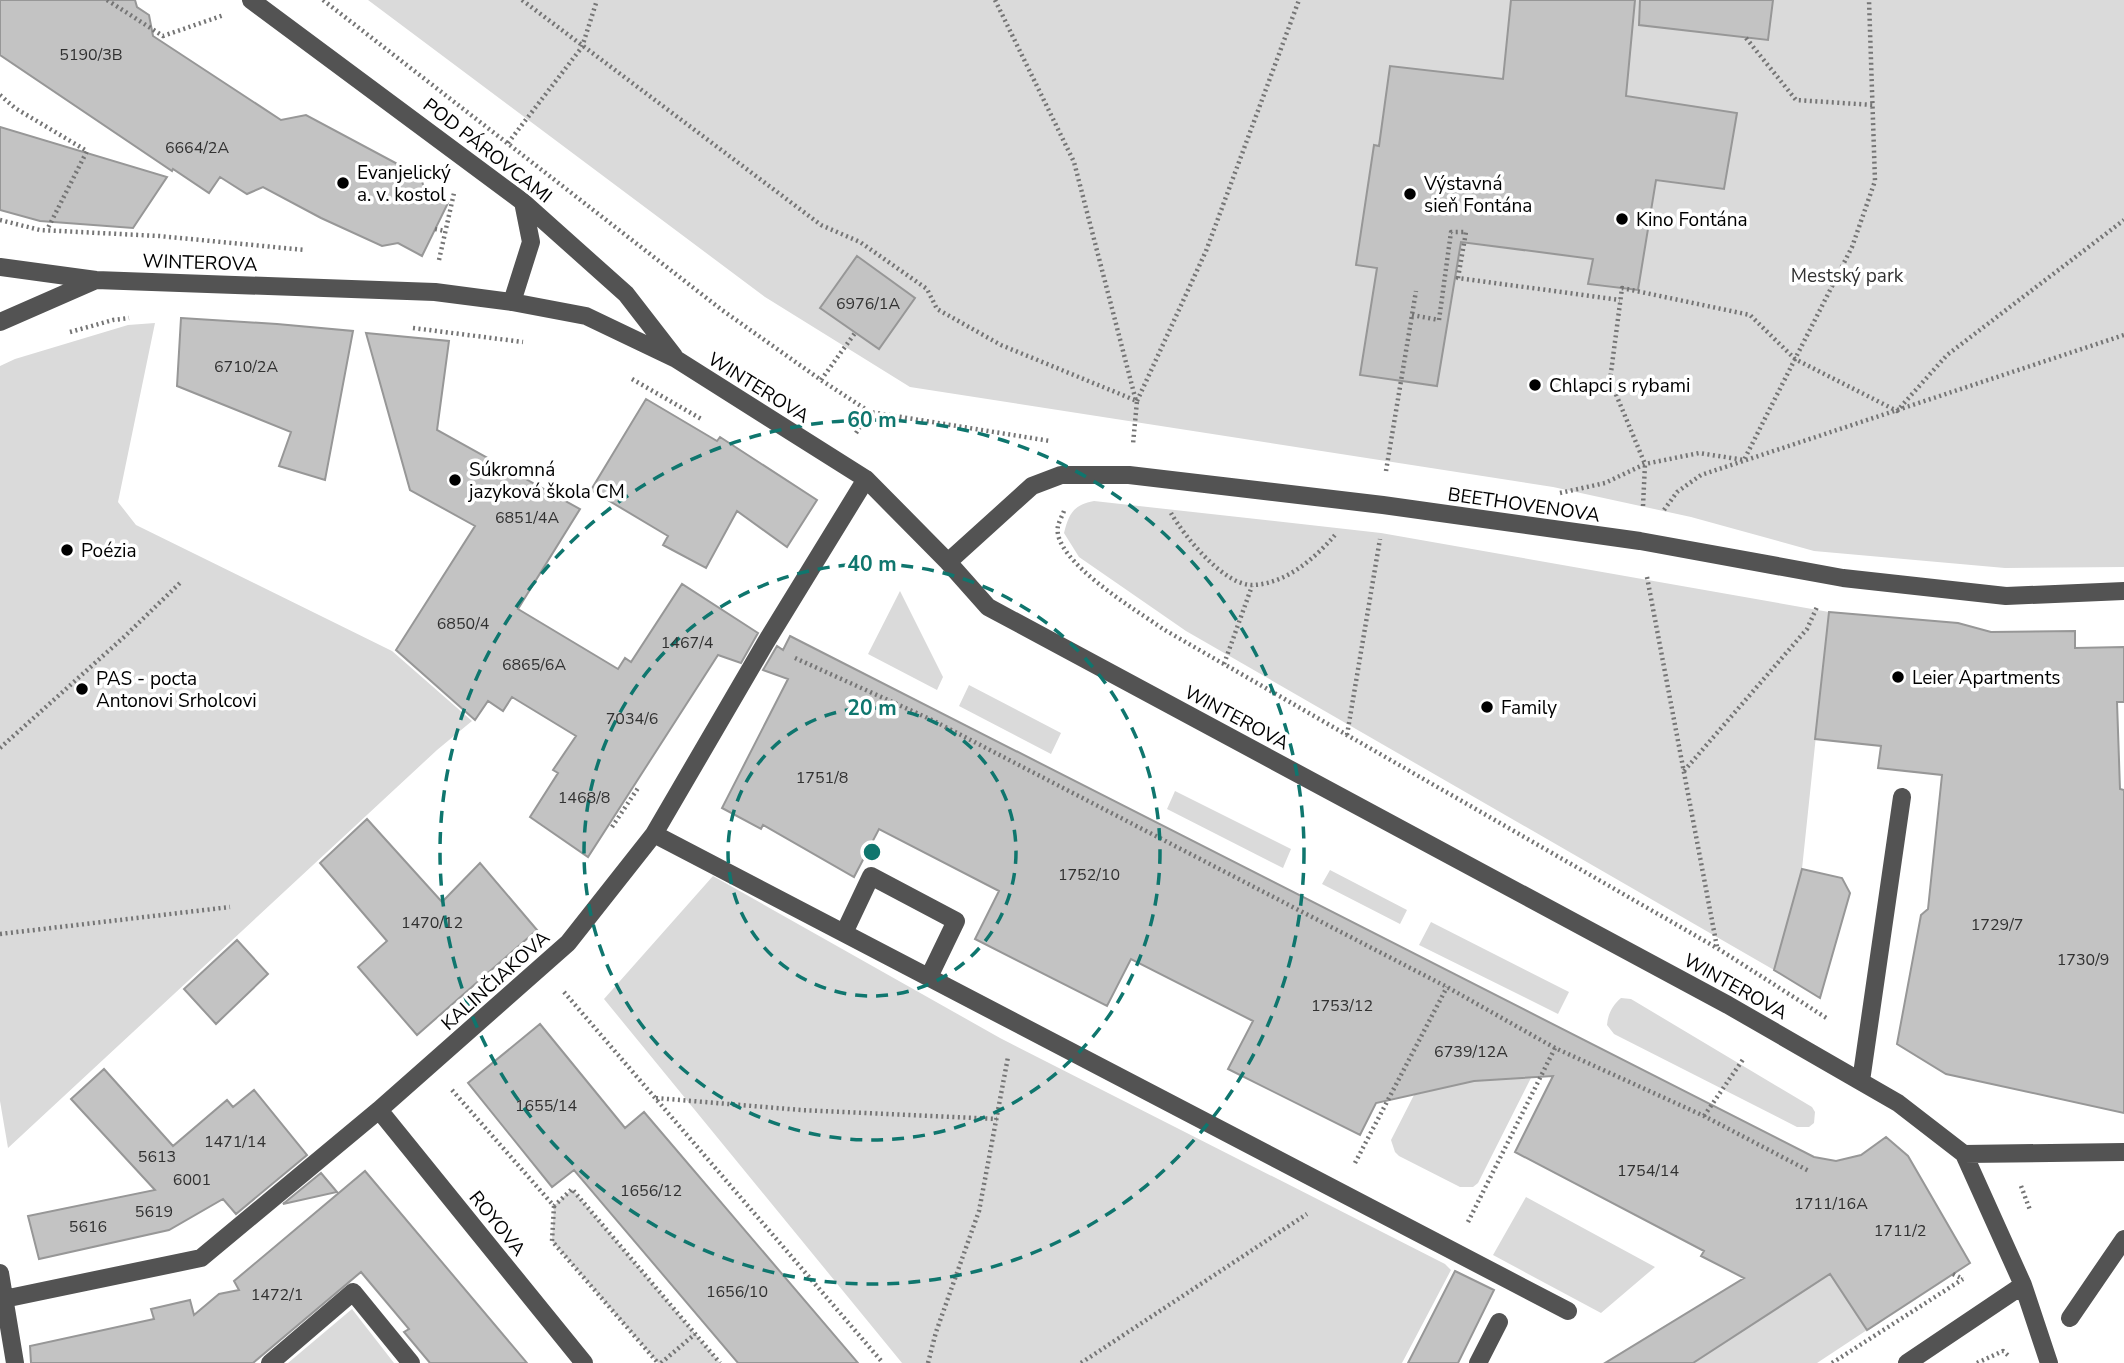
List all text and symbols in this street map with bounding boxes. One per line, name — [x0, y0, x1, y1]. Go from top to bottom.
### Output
house number: 5190/3B — [59, 44, 123, 66]
street label: POD PÁROVCAMI — [418, 92, 557, 209]
house number: 6664/2A — [165, 137, 229, 159]
place label: Evanjelický a. v. kostol — [357, 160, 451, 208]
place label: Výstavná sieň Fontána — [1423, 171, 1532, 219]
marker: Evanjelický a. v. kostol — [335, 175, 351, 191]
marker: Výstavná sieň Fontána — [1402, 186, 1418, 202]
place label: Kino Fontána — [1636, 207, 1748, 233]
marker: Kino Fontána — [1614, 211, 1630, 227]
street label: WINTEROVA — [142, 248, 258, 278]
park label: Mestský park — [1791, 263, 1904, 289]
house number: 6976/1A — [836, 293, 900, 315]
street label: WINTEROVA — [703, 346, 814, 429]
house number: 6710/2A — [214, 356, 278, 378]
place label: Chlapci s rybami — [1549, 373, 1690, 399]
marker: Chlapci s rybami — [1527, 377, 1543, 393]
text: 60 m — [847, 406, 897, 434]
place label: Súkromná jazyková škola CM — [467, 457, 625, 505]
marker: Súkromná jazyková škola CM — [447, 472, 463, 488]
street label: BEETHOVENOVA — [1446, 481, 1602, 529]
house number: 6851/4A — [495, 507, 559, 529]
place label: Poézia — [81, 538, 137, 564]
marker: Poézia — [59, 542, 75, 558]
text: 40 m — [847, 550, 897, 578]
house number: 6850/4 — [437, 613, 490, 635]
house number: 1467/4 — [661, 632, 714, 654]
house number: 6865/6A — [502, 654, 566, 676]
place label: Leier Apartments — [1912, 665, 2060, 691]
place label: PAS - pocta Antonovi Srholcovi — [96, 666, 257, 714]
marker: Leier Apartments — [1890, 669, 1906, 685]
street label: WINTEROVA — [1180, 679, 1294, 756]
marker: PAS - pocta Antonovi Srholcovi — [74, 681, 90, 697]
text: 20 m — [847, 694, 897, 722]
place label: Family — [1501, 695, 1557, 721]
marker: Family — [1479, 699, 1495, 715]
house number: 7034/6 — [606, 708, 658, 730]
house number: 1751/8 — [796, 767, 848, 789]
house number: 1468/8 — [558, 787, 610, 809]
centre of rings — [860, 840, 884, 864]
house number: 1752/10 — [1058, 864, 1120, 886]
house number: 1470/12 — [401, 912, 463, 934]
house number: 1729/7 — [1971, 914, 2023, 936]
street label: KALINČIAKOVA — [436, 925, 556, 1036]
street label: WINTEROVA — [1679, 948, 1792, 1026]
house number: 1730/9 — [2057, 949, 2109, 971]
house number: 1753/12 — [1311, 995, 1373, 1017]
house number: 6739/12A — [1434, 1041, 1508, 1063]
house number: 1655/14 — [515, 1095, 577, 1117]
house number: 1471/14 — [204, 1131, 266, 1153]
house number: 5613 — [138, 1146, 176, 1168]
house number: 1754/14 — [1617, 1160, 1679, 1182]
house number: 6001 — [173, 1169, 211, 1191]
house number: 1656/12 — [620, 1180, 682, 1202]
street label: ROYOVA — [463, 1186, 532, 1262]
house number: 1711/16A — [1794, 1193, 1868, 1215]
house number: 5619 — [135, 1201, 173, 1223]
house number: 5616 — [69, 1216, 107, 1238]
house number: 1711/2 — [1874, 1220, 1926, 1242]
house number: 1656/10 — [706, 1281, 768, 1303]
house number: 1472/1 — [251, 1284, 303, 1306]

